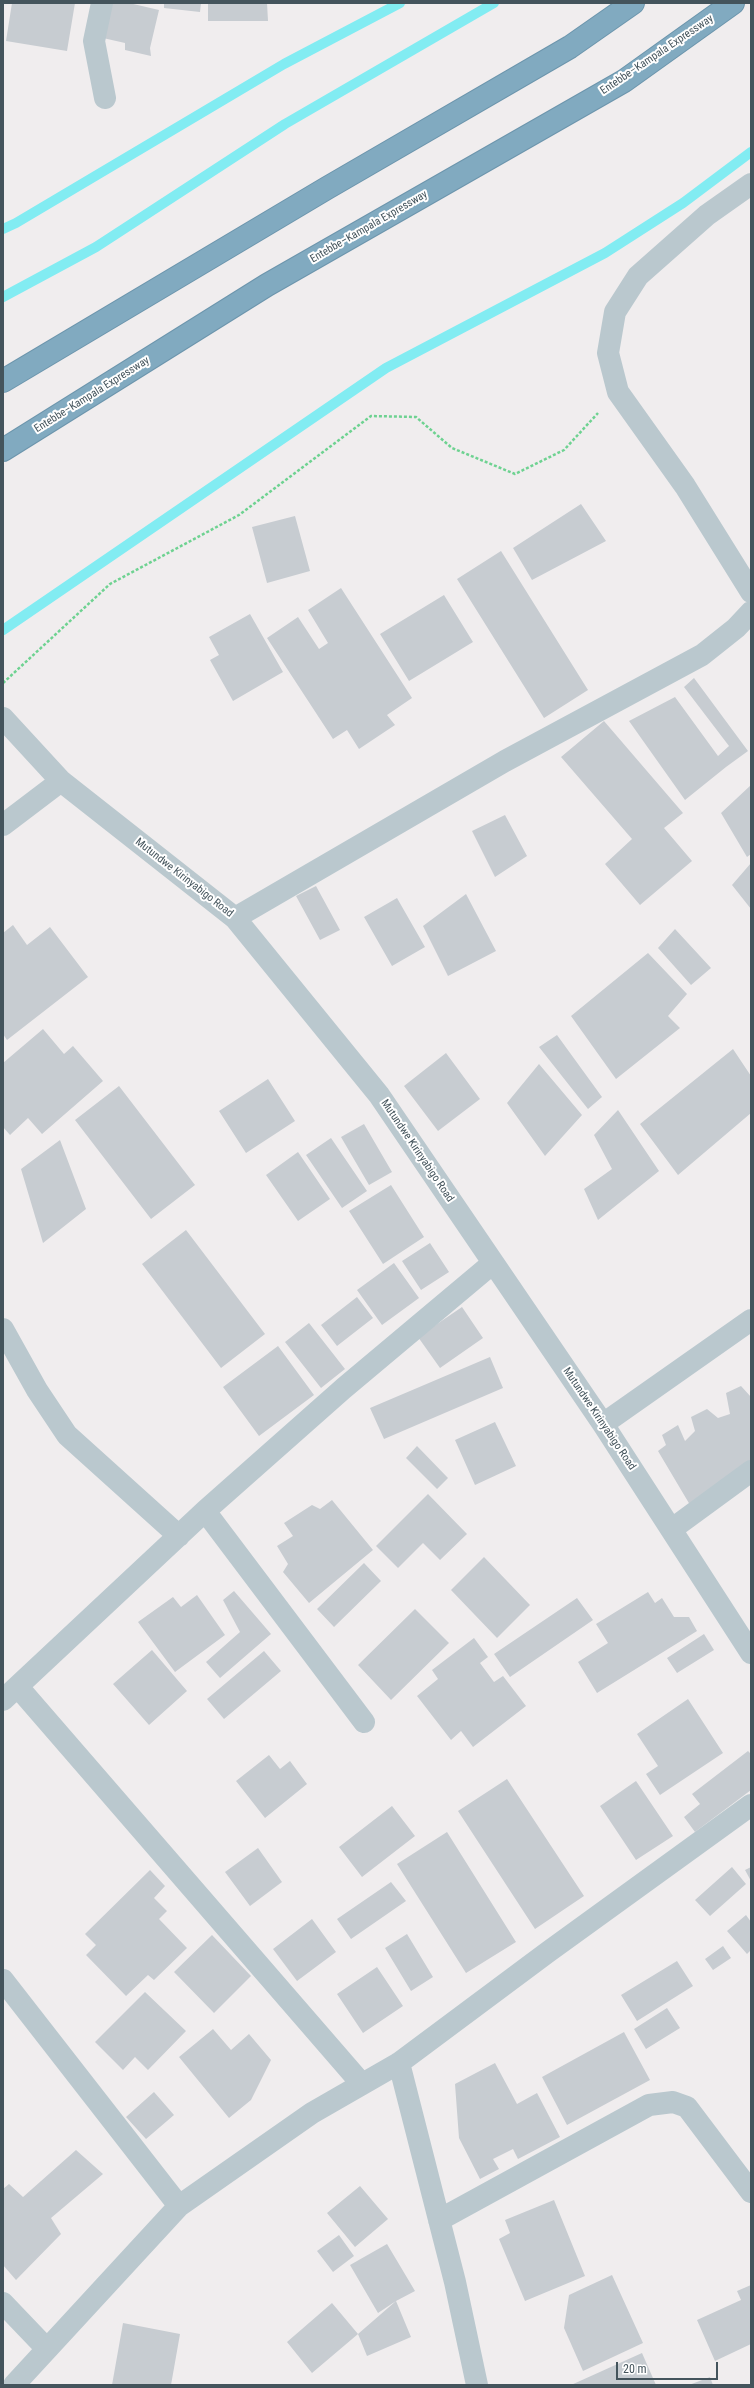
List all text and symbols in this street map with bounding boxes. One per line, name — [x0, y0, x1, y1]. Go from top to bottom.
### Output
street label: Entebbe–Kampala Expressway — [598, 12, 716, 98]
street label: Entebbe–Kampala Expressway — [308, 188, 430, 266]
street label: Entebbe–Kampala Expressway — [32, 354, 152, 436]
street label: Mutundwe Kirinyabigo Road — [132, 836, 236, 920]
street label: Mutundwe Kirinyabigo Road — [378, 1097, 456, 1205]
street label: Mutundwe Kirinyabigo Road — [560, 1365, 638, 1473]
scale bar — [618, 2354, 720, 2380]
text: 20 m — [623, 2362, 647, 2376]

